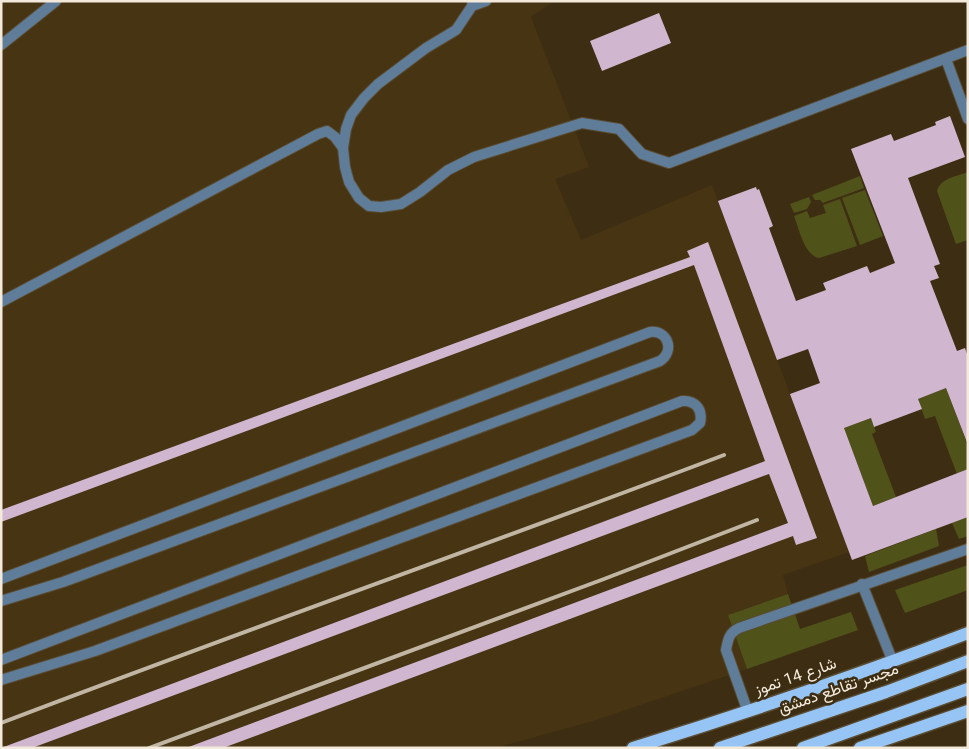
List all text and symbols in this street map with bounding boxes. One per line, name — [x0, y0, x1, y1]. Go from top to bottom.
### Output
street label: شارع 14 تموز — [751, 652, 840, 704]
street label: مجسر تقاطع دمشق — [775, 658, 903, 722]

